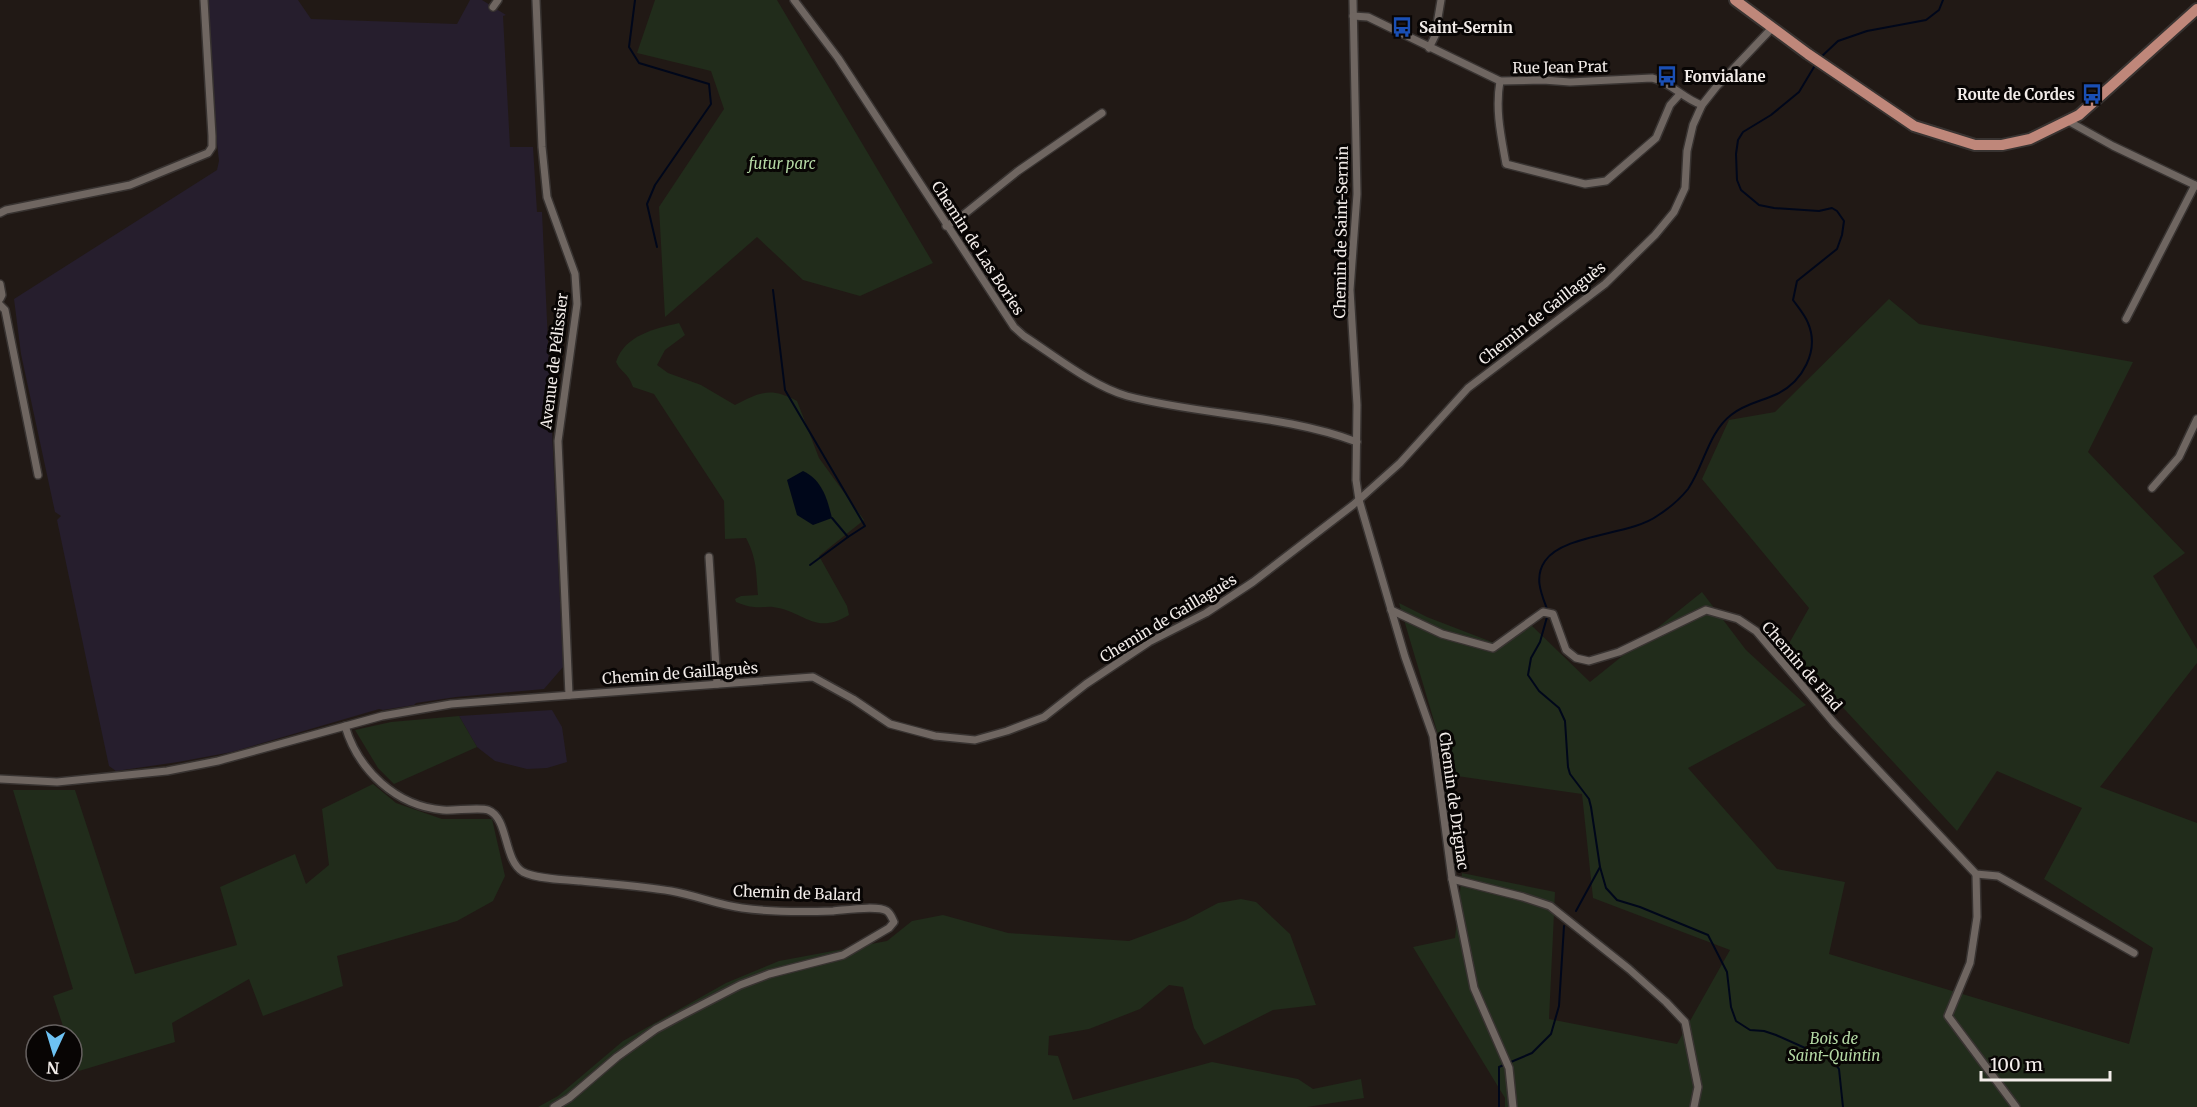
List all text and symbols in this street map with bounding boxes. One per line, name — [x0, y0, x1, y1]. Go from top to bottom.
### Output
bus stop icon: Saint-Sernin — [1390, 15, 1414, 39]
place label: Saint-Sernin — [1419, 18, 1513, 37]
street label: Rue Jean Prat — [1512, 57, 1608, 77]
bus stop icon: Fonvialane — [1655, 64, 1679, 88]
place label: Fonvialane — [1684, 67, 1766, 86]
bus stop icon: Route de Cordes — [2080, 82, 2104, 106]
place label: Route de Cordes — [1957, 85, 2075, 104]
street label: Chemin de Saint-Sernin — [1330, 145, 1352, 318]
park label: futur parc — [746, 154, 816, 173]
street label: Chemin de Las Bories — [928, 177, 1028, 319]
street label: Chemin de Gaillaguès — [1475, 257, 1609, 369]
street label: Avenue de Pélissier — [536, 291, 572, 431]
street label: Chemin de Gaillaguès — [1096, 570, 1240, 666]
street label: Chemin de Flad — [1758, 617, 1846, 715]
street label: Chemin de Gaillaguès — [601, 658, 759, 688]
street label: Chemin de Drignac — [1435, 731, 1473, 872]
street label: Chemin de Balard — [733, 881, 861, 905]
north arrow — [24, 1023, 84, 1083]
park label: Bois de Saint-Quintin — [1788, 1029, 1880, 1065]
scale bar — [1981, 1044, 2110, 1082]
text: 100 m — [1990, 1053, 2043, 1076]
text: N — [46, 1058, 60, 1078]

